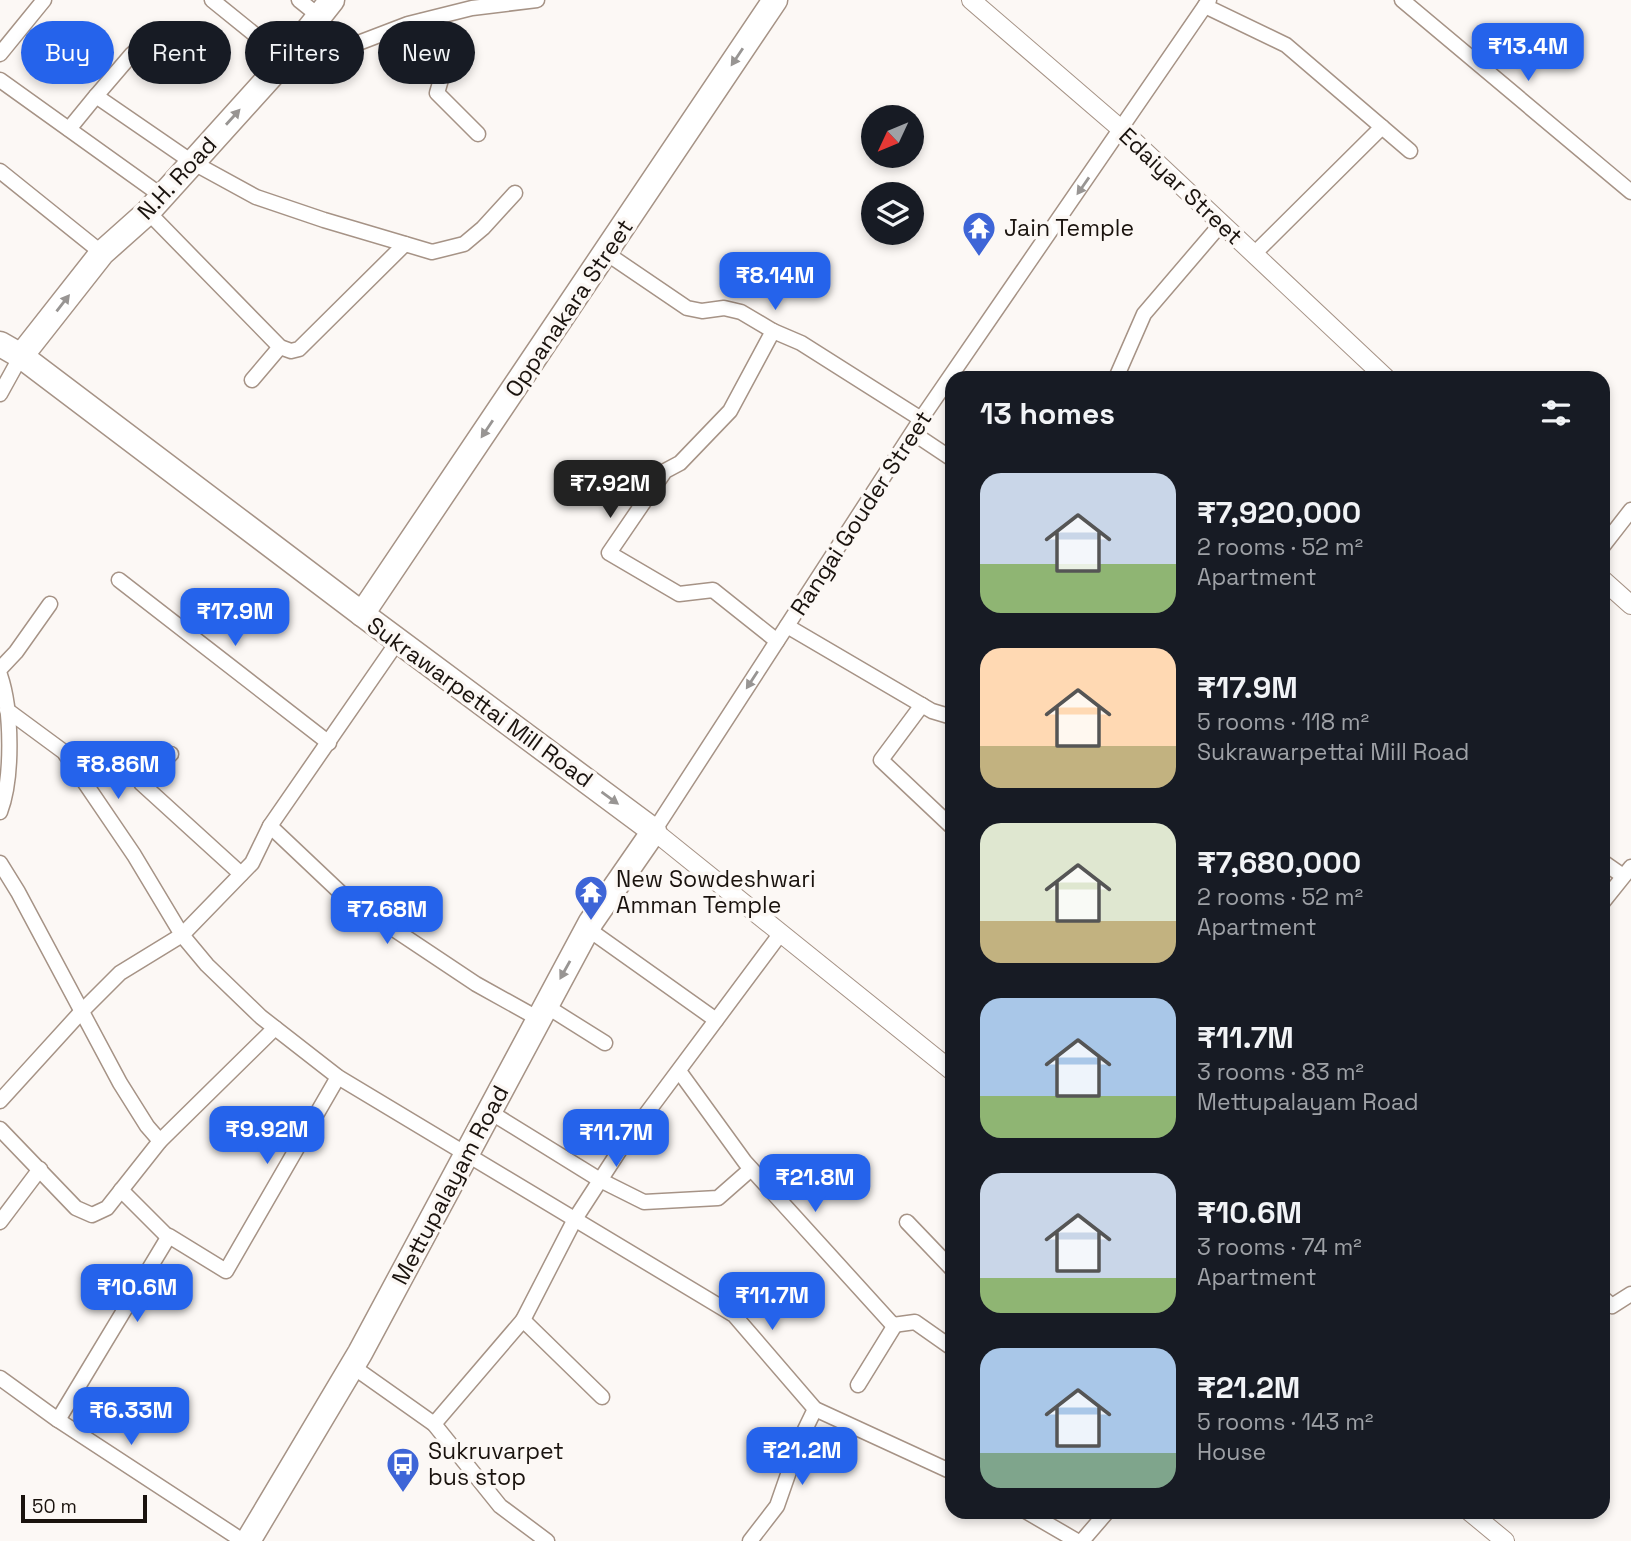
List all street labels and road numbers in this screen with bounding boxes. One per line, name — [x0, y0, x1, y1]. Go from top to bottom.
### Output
street label: Edaiyar Street — [1113, 121, 1249, 251]
street label: N.H. Road — [131, 130, 223, 226]
street label: Oppanakara Street — [498, 213, 640, 403]
street label: Rangai Gouder Street — [784, 405, 938, 621]
street label: Sukrawarpettai Mill Road — [361, 610, 599, 794]
street label: Mettupalayam Road — [385, 1080, 515, 1290]

